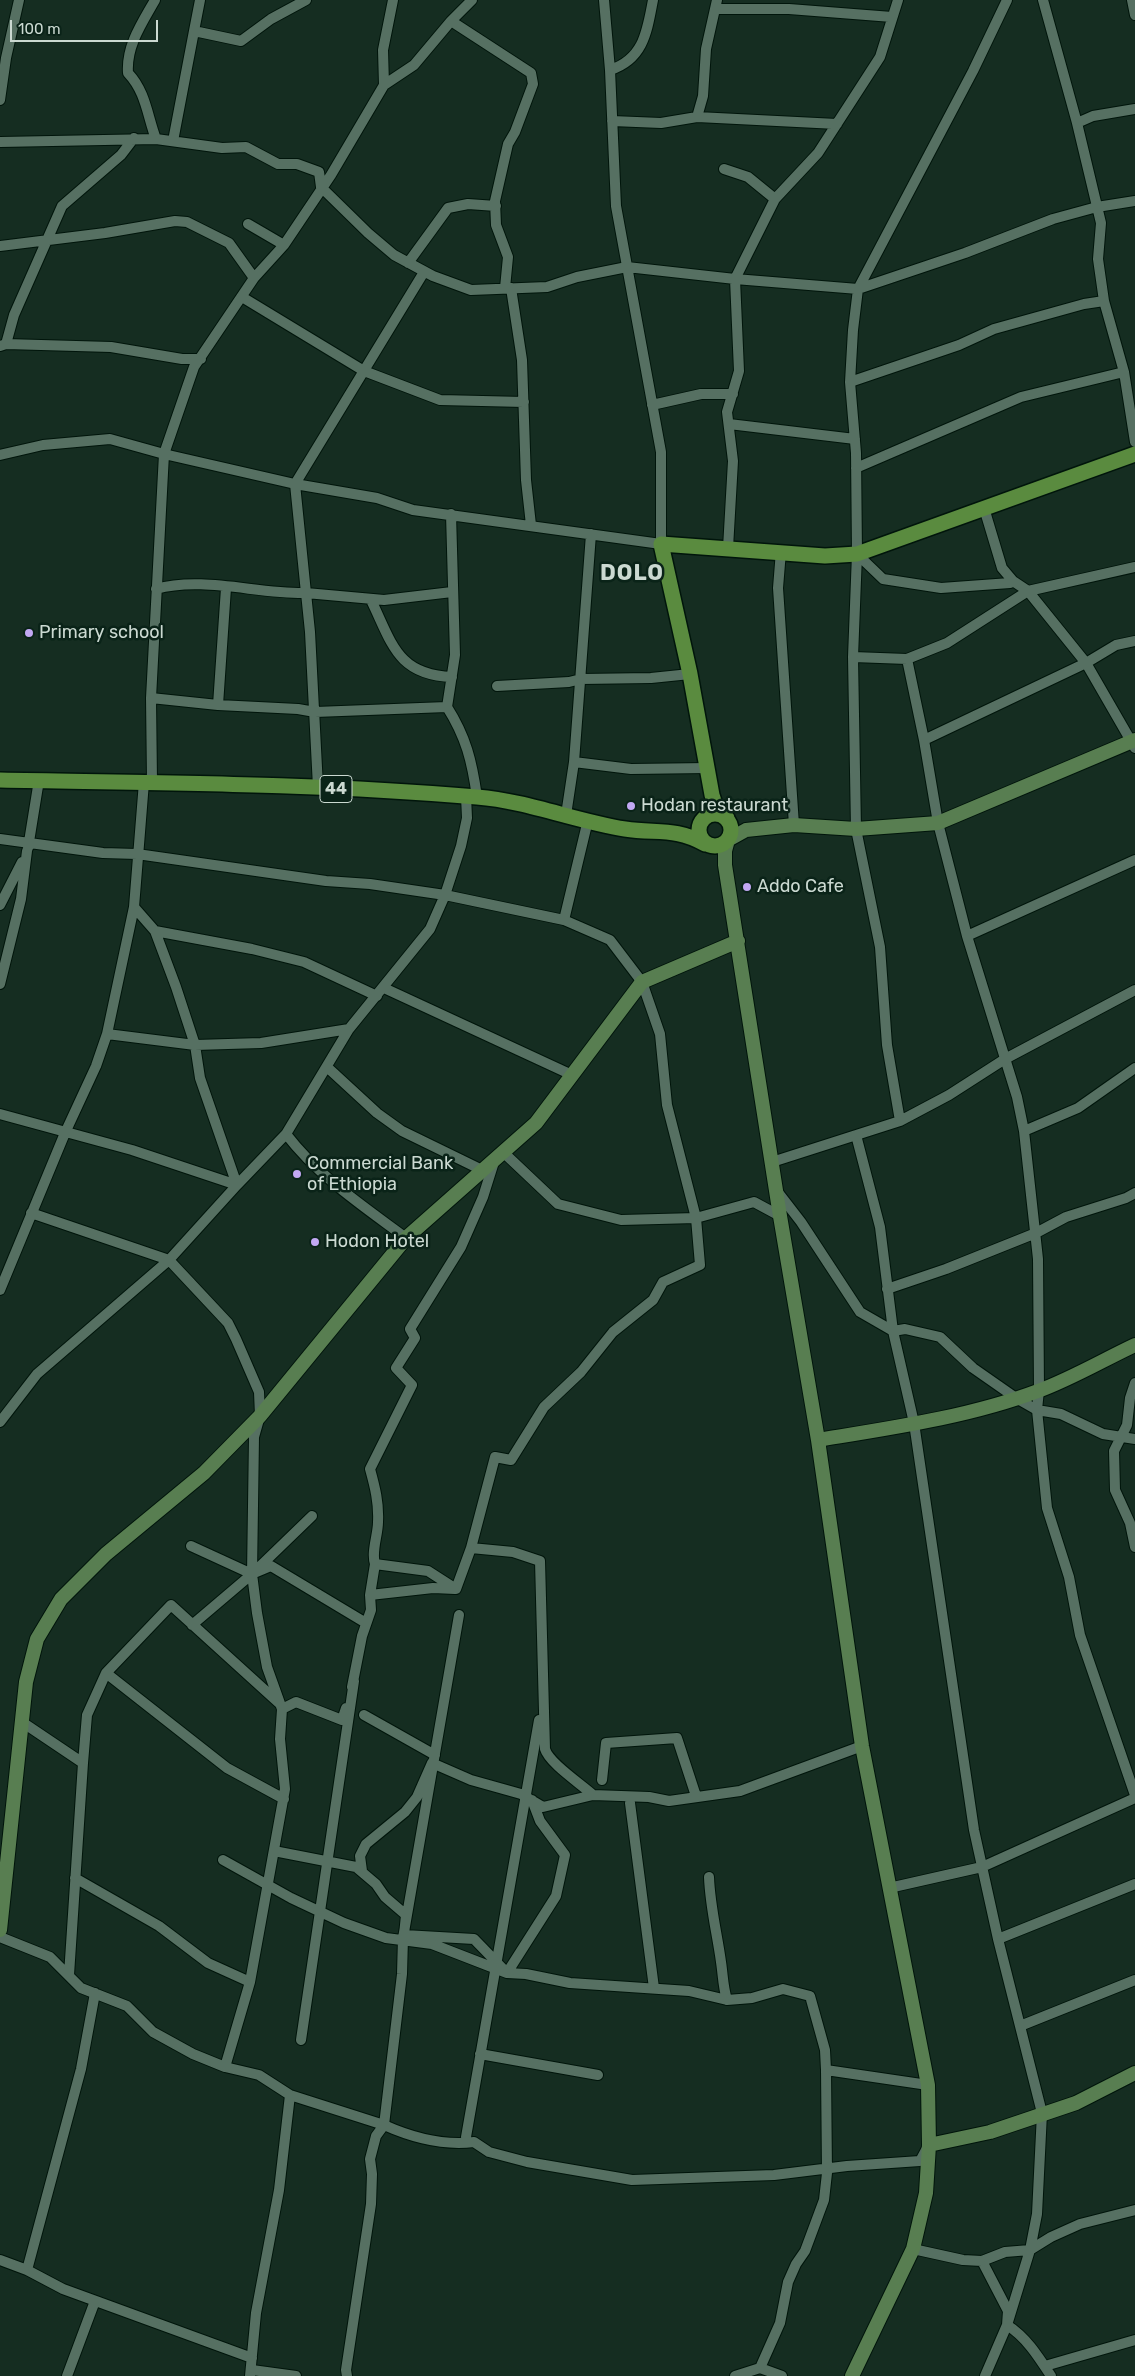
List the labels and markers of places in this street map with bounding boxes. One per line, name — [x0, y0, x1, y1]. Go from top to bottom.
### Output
place label: Primary school — [39, 622, 164, 644]
marker: Primary school — [23, 627, 35, 639]
place label: Hodan restaurant — [641, 795, 788, 817]
marker: Hodan restaurant — [625, 800, 637, 812]
place label: Addo Cafe — [757, 876, 844, 898]
marker: Addo Cafe — [741, 881, 753, 893]
place label: Commercial Bank of Ethiopia — [307, 1153, 453, 1196]
marker: Commercial Bank of Ethiopia — [291, 1168, 303, 1180]
place label: Hodon Hotel — [325, 1231, 429, 1253]
marker: Hodon Hotel — [309, 1236, 321, 1248]

